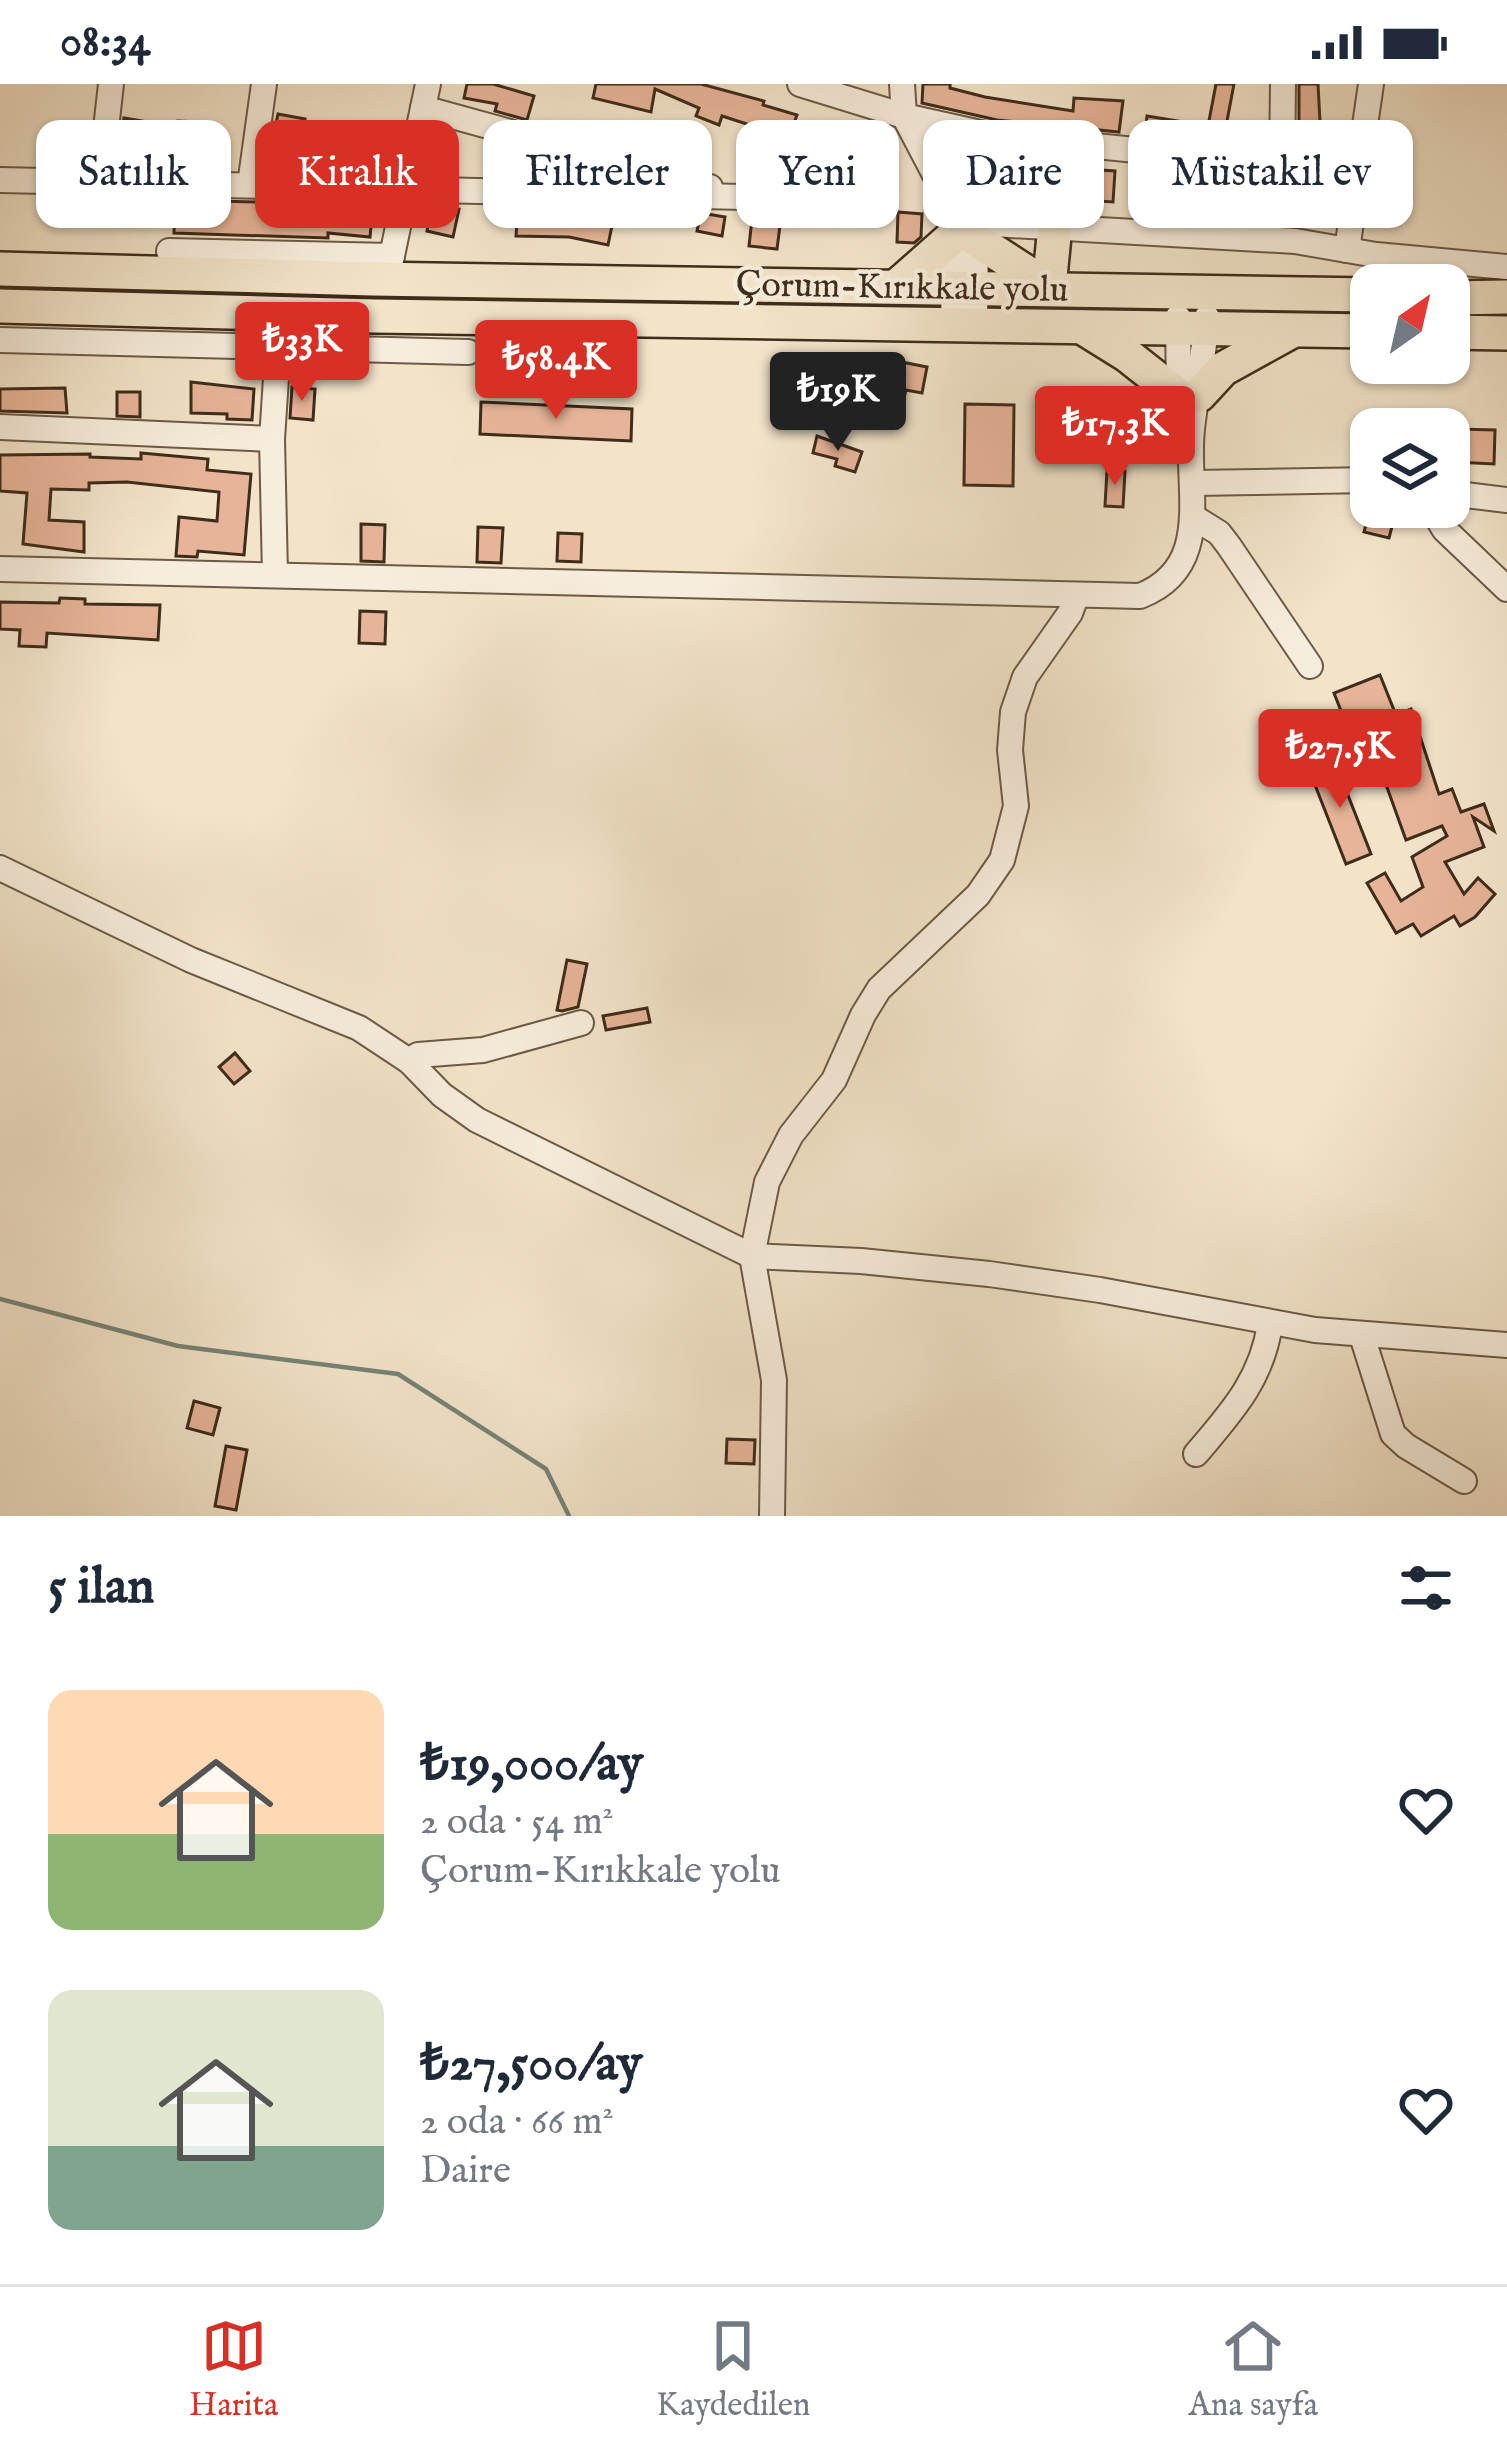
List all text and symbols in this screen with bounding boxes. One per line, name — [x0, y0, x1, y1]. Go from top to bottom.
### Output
text: 08:34 — [60, 14, 150, 71]
chip: Satılık — [36, 120, 231, 228]
chip: Kiralık — [255, 120, 459, 228]
chip: Filtreler — [483, 120, 712, 228]
chip: Yeni — [736, 120, 899, 228]
chip: Daire — [923, 120, 1104, 228]
chip: Müstakil ev — [1128, 120, 1413, 228]
street label: Çorum-Kırıkkale yolu — [735, 262, 1069, 314]
north arrow — [1350, 264, 1470, 384]
map controls — [1350, 264, 1470, 528]
pin: ₺33K — [231, 302, 373, 404]
text: ₺33K — [262, 316, 342, 365]
pin: ₺58.4K — [458, 320, 654, 422]
text: ₺58.4K — [502, 334, 610, 383]
pin: ₺19K — [767, 352, 909, 454]
text: ₺19K — [797, 366, 879, 415]
pin: ₺17.3K — [1017, 386, 1213, 488]
text: ₺17.3K — [1062, 400, 1168, 449]
button: layers — [1350, 408, 1470, 528]
pin: ₺27.5K — [1242, 709, 1438, 811]
text: ₺27.5K — [1285, 723, 1395, 772]
icon: filters — [1393, 1555, 1459, 1621]
text: 5 ilan — [48, 1556, 154, 1621]
text: ₺19,000/ay — [420, 1733, 643, 1798]
icon: home — [144, 1738, 288, 1882]
icon: heart — [1393, 1777, 1459, 1843]
text: 2 oda · 54 m² — [420, 1798, 614, 1847]
text: Çorum-Kırıkkale yolu — [420, 1847, 780, 1896]
text: ₺27,500/ay — [420, 2033, 642, 2098]
icon: home — [144, 2038, 288, 2182]
icon: heart — [1393, 2077, 1459, 2143]
text: 2 oda · 66 m² — [420, 2098, 614, 2147]
text: Daire — [420, 2147, 511, 2196]
tab: Harita — [189, 2313, 278, 2427]
tab: Kaydedilen — [656, 2313, 810, 2427]
tab: Ana sayfa — [1189, 2313, 1318, 2427]

